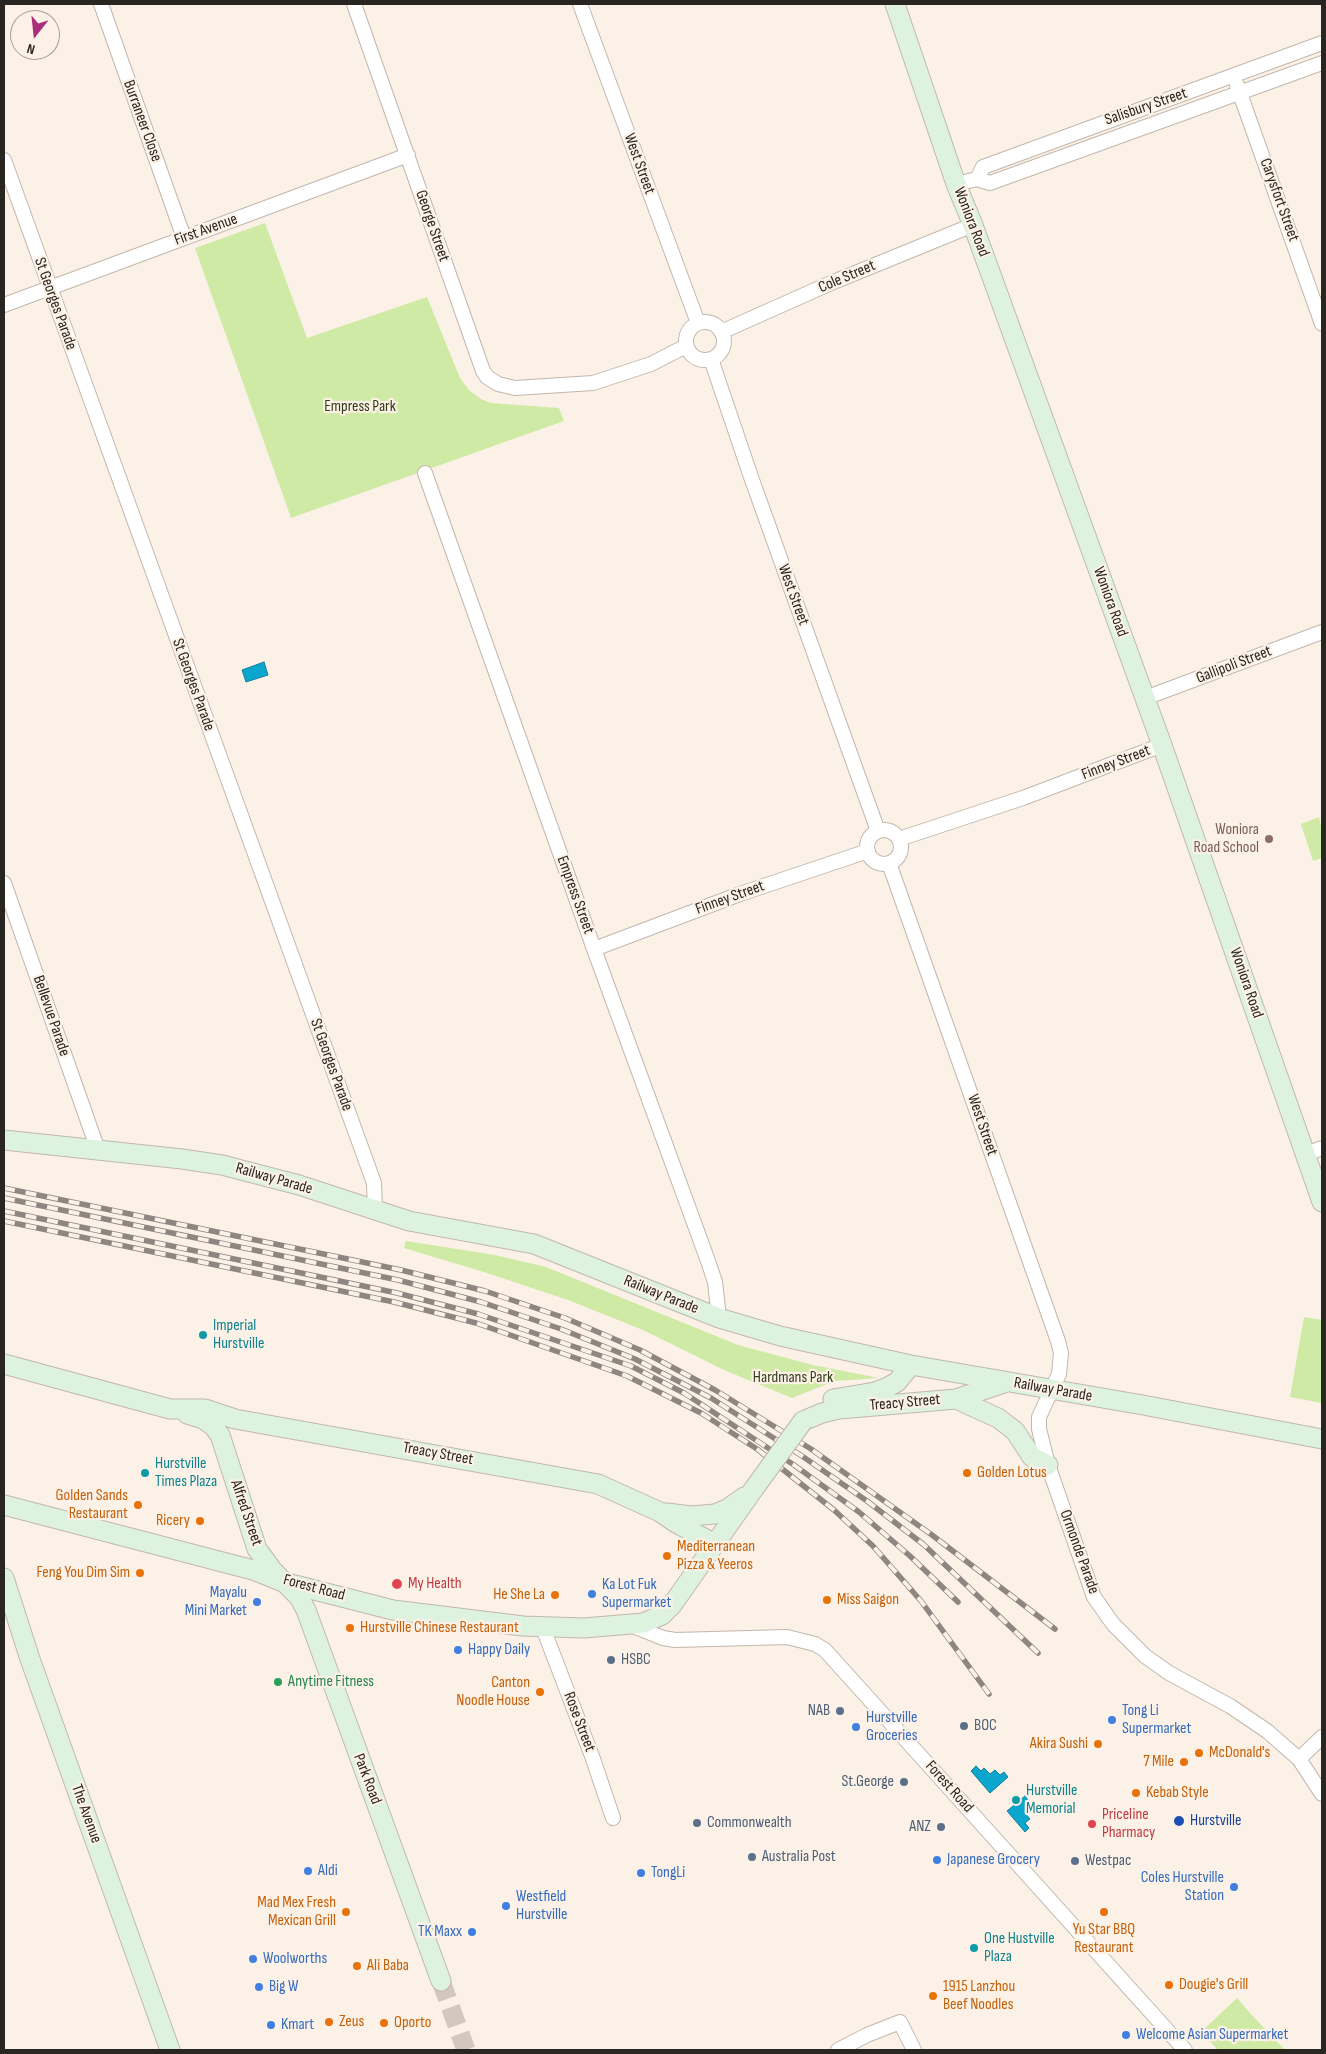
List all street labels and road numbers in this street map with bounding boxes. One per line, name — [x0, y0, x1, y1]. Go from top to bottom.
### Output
street label: Burraneer Close — [118, 78, 166, 164]
street label: Salisbury Street — [1102, 84, 1190, 130]
street label: West Street — [619, 131, 659, 197]
street label: Carysfort Street — [1255, 156, 1303, 244]
street label: Woniora Road — [949, 185, 993, 259]
street label: George Street — [411, 188, 453, 264]
street label: First Avenue — [172, 210, 240, 250]
street label: St Georges Parade — [29, 255, 81, 353]
street label: Cole Street — [816, 256, 878, 298]
street label: West Street — [773, 562, 813, 628]
street label: Woniora Road — [1089, 564, 1131, 640]
street label: St Georges Parade — [167, 636, 219, 734]
street label: Gallipoli Street — [1194, 642, 1274, 688]
street label: Finney Street — [1079, 741, 1153, 785]
street label: Empress Street — [552, 853, 598, 937]
street label: Finney Street — [693, 877, 767, 919]
street label: Woniora Road — [1225, 945, 1267, 1021]
street label: Bellevue Parade — [28, 973, 74, 1059]
street label: St Georges Parade — [305, 1016, 357, 1114]
street label: West Street — [963, 1092, 1001, 1158]
street label: Railway Parade — [233, 1159, 315, 1199]
street label: Railway Parade — [621, 1271, 701, 1319]
street label: Railway Parade — [1012, 1374, 1094, 1406]
street label: Treacy Street — [869, 1390, 941, 1416]
street label: Treacy Street — [401, 1438, 475, 1470]
street label: Alfred Street — [226, 1478, 266, 1548]
street label: Ormonde Parade — [1055, 1507, 1103, 1597]
street label: Forest Road — [281, 1571, 347, 1605]
street label: Rose Street — [559, 1689, 599, 1755]
street label: Park Road — [349, 1751, 385, 1807]
street label: Forest Road — [921, 1757, 977, 1817]
street label: The Avenue — [66, 1782, 106, 1846]

